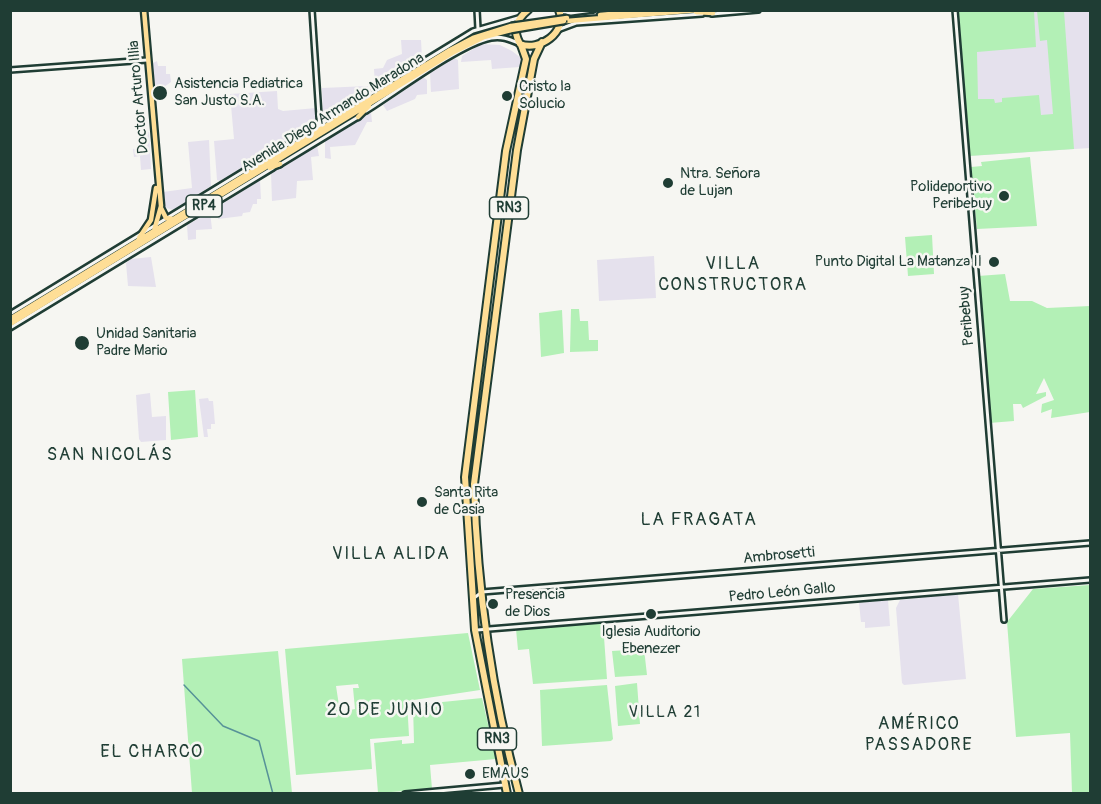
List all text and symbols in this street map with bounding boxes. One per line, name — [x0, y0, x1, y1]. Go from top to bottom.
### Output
street label: Doctor Arturo Illia — [125, 40, 153, 154]
street label: Avenida Diego Armando Maradona — [238, 49, 428, 177]
place label: Asistencia Pediatrica San Justo S.A. — [174, 75, 303, 110]
place label: Cristo la Solucio — [519, 78, 571, 113]
marker: Asistencia Pediatrica San Justo S.A. — [151, 84, 169, 102]
marker: Cristo la Solucio — [500, 89, 514, 103]
place label: Ntra. Señora de Lujan — [680, 165, 760, 200]
marker: Ntra. Señora de Lujan — [661, 176, 675, 190]
place label: Polideportivo Peribebuy — [910, 178, 992, 213]
marker: Polideportivo Peribebuy — [997, 189, 1011, 203]
road number: RP4 — [186, 195, 222, 217]
road number: RN3 — [490, 197, 528, 219]
district label: VILLA CONSTRUCTORA — [658, 253, 808, 296]
place label: Punto Digital La Matanza II — [815, 253, 982, 271]
marker: Punto Digital La Matanza II — [987, 255, 1001, 269]
street label: Peribebuy — [955, 285, 979, 347]
place label: Unidad Sanitaria Padre Mario — [96, 325, 196, 360]
marker: Unidad Sanitaria Padre Mario — [73, 334, 91, 352]
district label: SAN NICOLÁS — [47, 444, 173, 466]
place label: Santa Rita de Casia — [434, 484, 498, 519]
marker: Santa Rita de Casia — [415, 495, 429, 509]
district label: LA FRAGATA — [641, 509, 757, 531]
district label: VILLA ALIDA — [332, 543, 450, 565]
street label: Ambrosetti — [742, 544, 816, 568]
street label: Pedro León Gallo — [728, 579, 836, 607]
place label: Presencia de Dios — [505, 586, 565, 621]
marker: Presencia de Dios — [486, 597, 500, 611]
marker: Iglesia Auditorio Ebenezer — [644, 607, 658, 621]
place label: Iglesia Auditorio Ebenezer — [601, 623, 701, 658]
district label: 20 DE JUNIO — [327, 699, 443, 721]
district label: VILLA 21 — [628, 703, 702, 723]
district label: AMÉRICO PASSADORE — [865, 713, 973, 756]
road number: RN3 — [478, 728, 516, 750]
district label: EL CHARCO — [100, 741, 204, 763]
place label: EMAUS — [482, 765, 529, 783]
marker: EMAUS — [463, 767, 477, 781]

